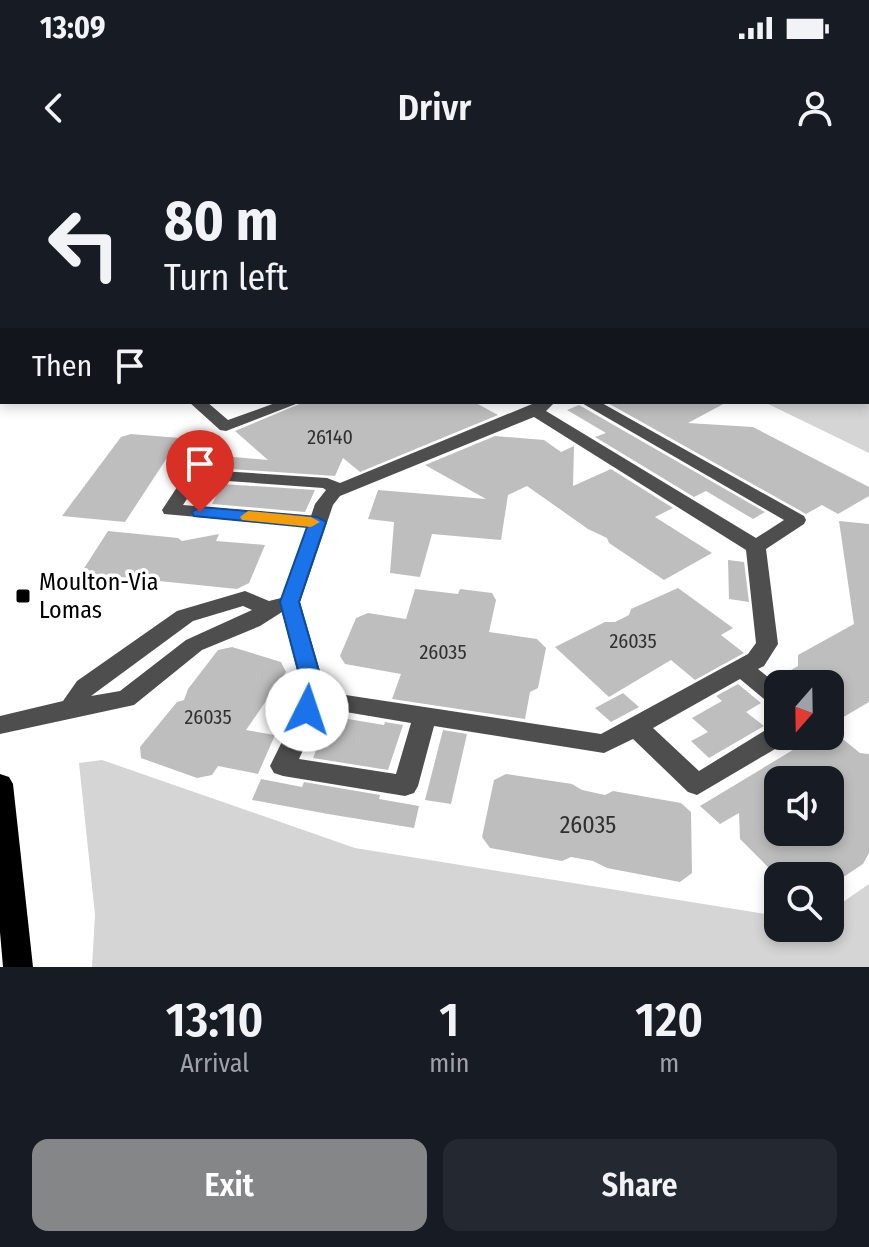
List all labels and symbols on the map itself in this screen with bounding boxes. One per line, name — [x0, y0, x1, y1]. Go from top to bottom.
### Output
house number: 26140 — [307, 425, 353, 449]
pin — [166, 430, 234, 512]
place label: Moulton-Via Lomas — [39, 568, 159, 624]
marker: Moulton-Via Lomas — [14, 587, 32, 605]
house number: 26035 — [609, 629, 657, 653]
house number: 26035 — [419, 640, 467, 664]
position arrow — [265, 668, 349, 752]
north arrow — [764, 670, 844, 750]
house number: 26035 — [184, 705, 232, 729]
house number: 26035 — [560, 811, 616, 839]

